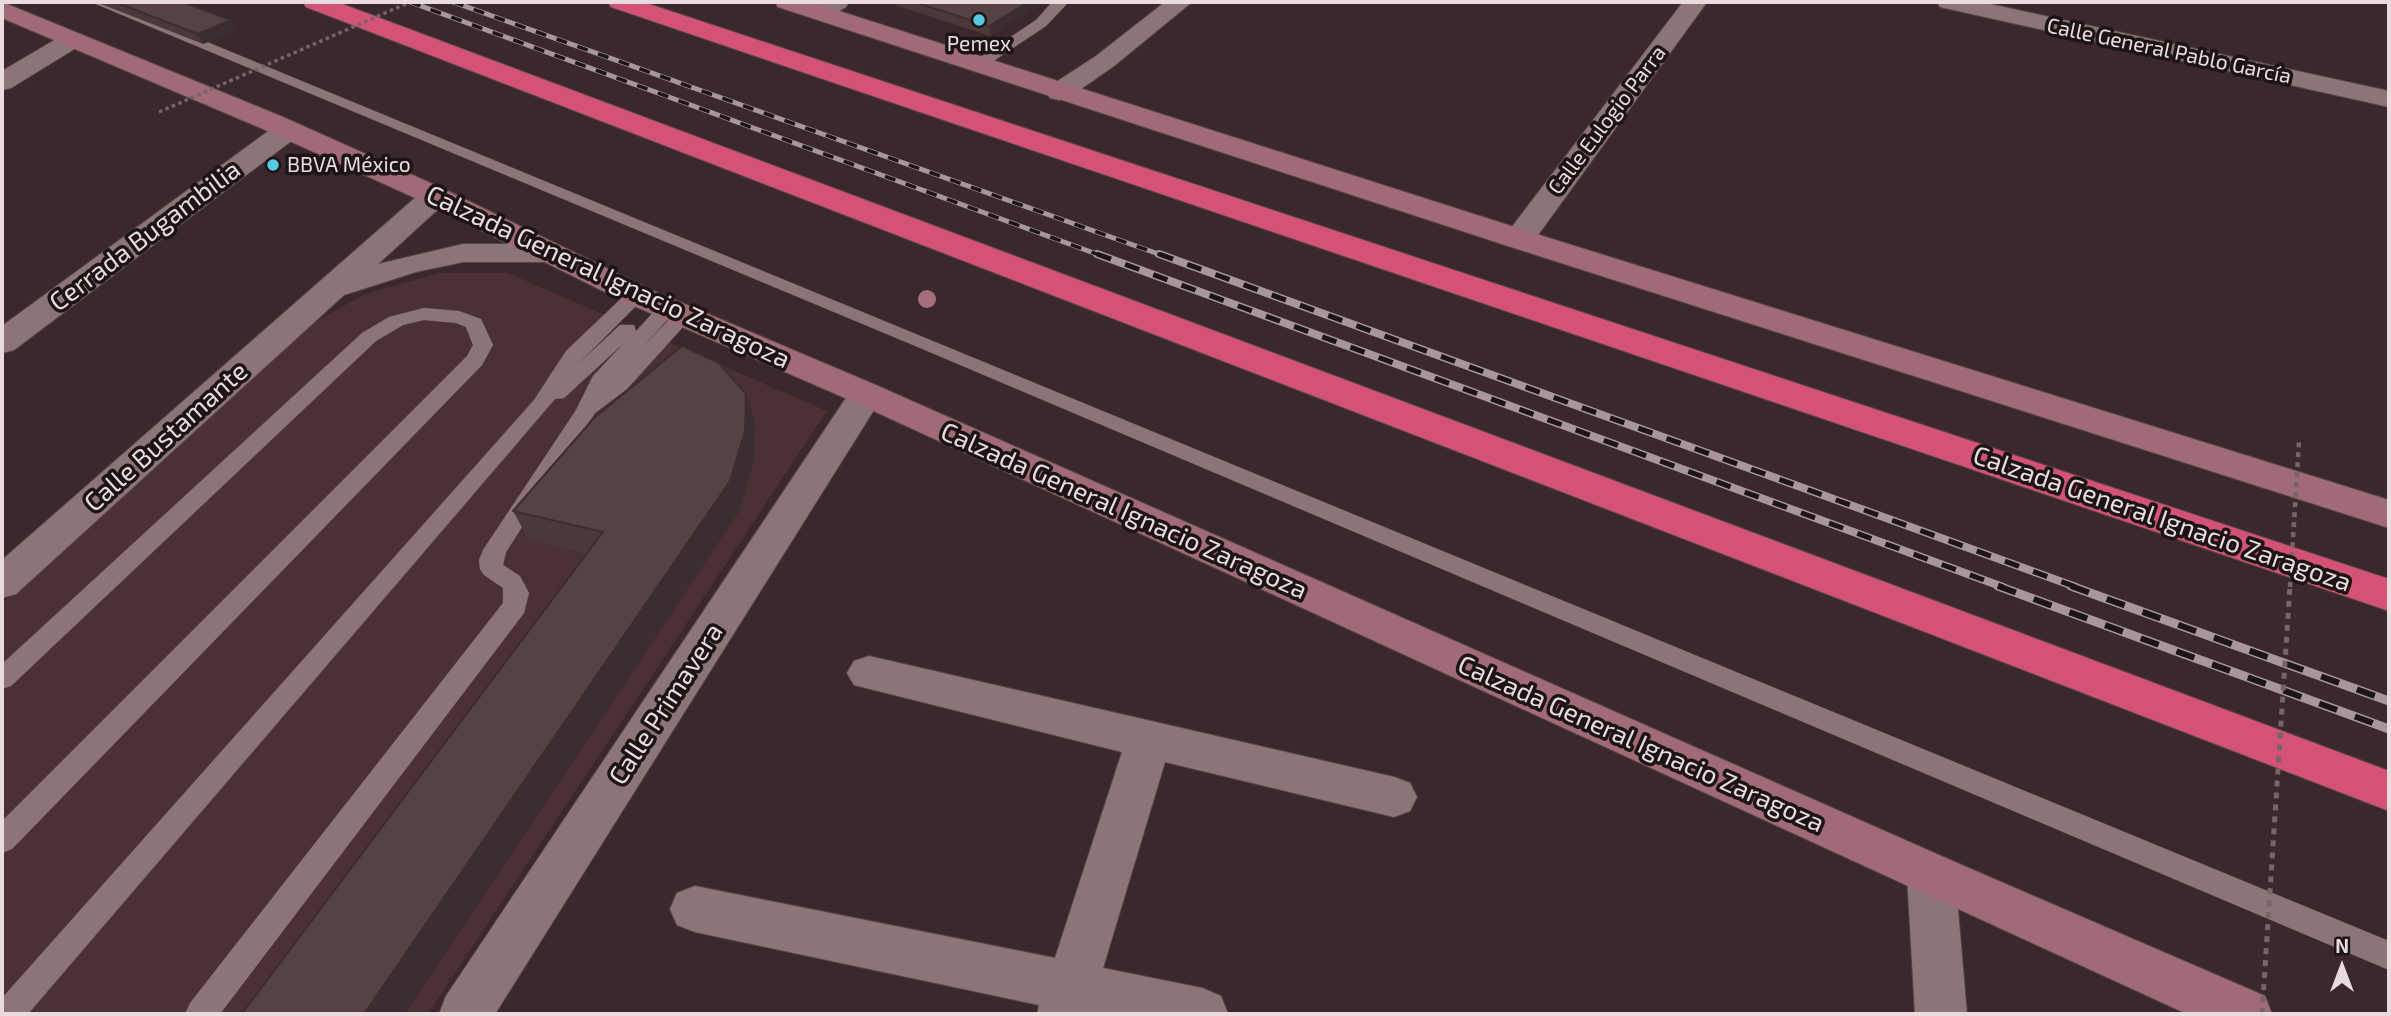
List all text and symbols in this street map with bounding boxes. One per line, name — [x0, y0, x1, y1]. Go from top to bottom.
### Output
marker: Pemex — [971, 12, 987, 28]
street label: Calle General Pablo García — [2044, 13, 2294, 89]
place label: Pemex — [947, 31, 1011, 57]
street label: Calle Eulogio Parra — [1543, 41, 1671, 199]
place label: BBVA México — [287, 152, 411, 178]
street label: Cerrada Bugambilia — [43, 154, 247, 318]
marker: BBVA México — [265, 157, 281, 173]
street label: Calzada General Ignacio Zaragoza — [421, 179, 795, 375]
street label: Calle Bustamante — [78, 356, 254, 518]
street label: Calzada General Ignacio Zaragoza — [936, 416, 1312, 606]
street label: Calzada General Ignacio Zaragoza — [1969, 440, 2355, 598]
street label: Calle Primavera — [602, 618, 730, 790]
street label: Calzada General Ignacio Zaragoza — [1453, 649, 1829, 839]
north arrow — [2307, 932, 2377, 1002]
text: N — [2335, 934, 2349, 957]

